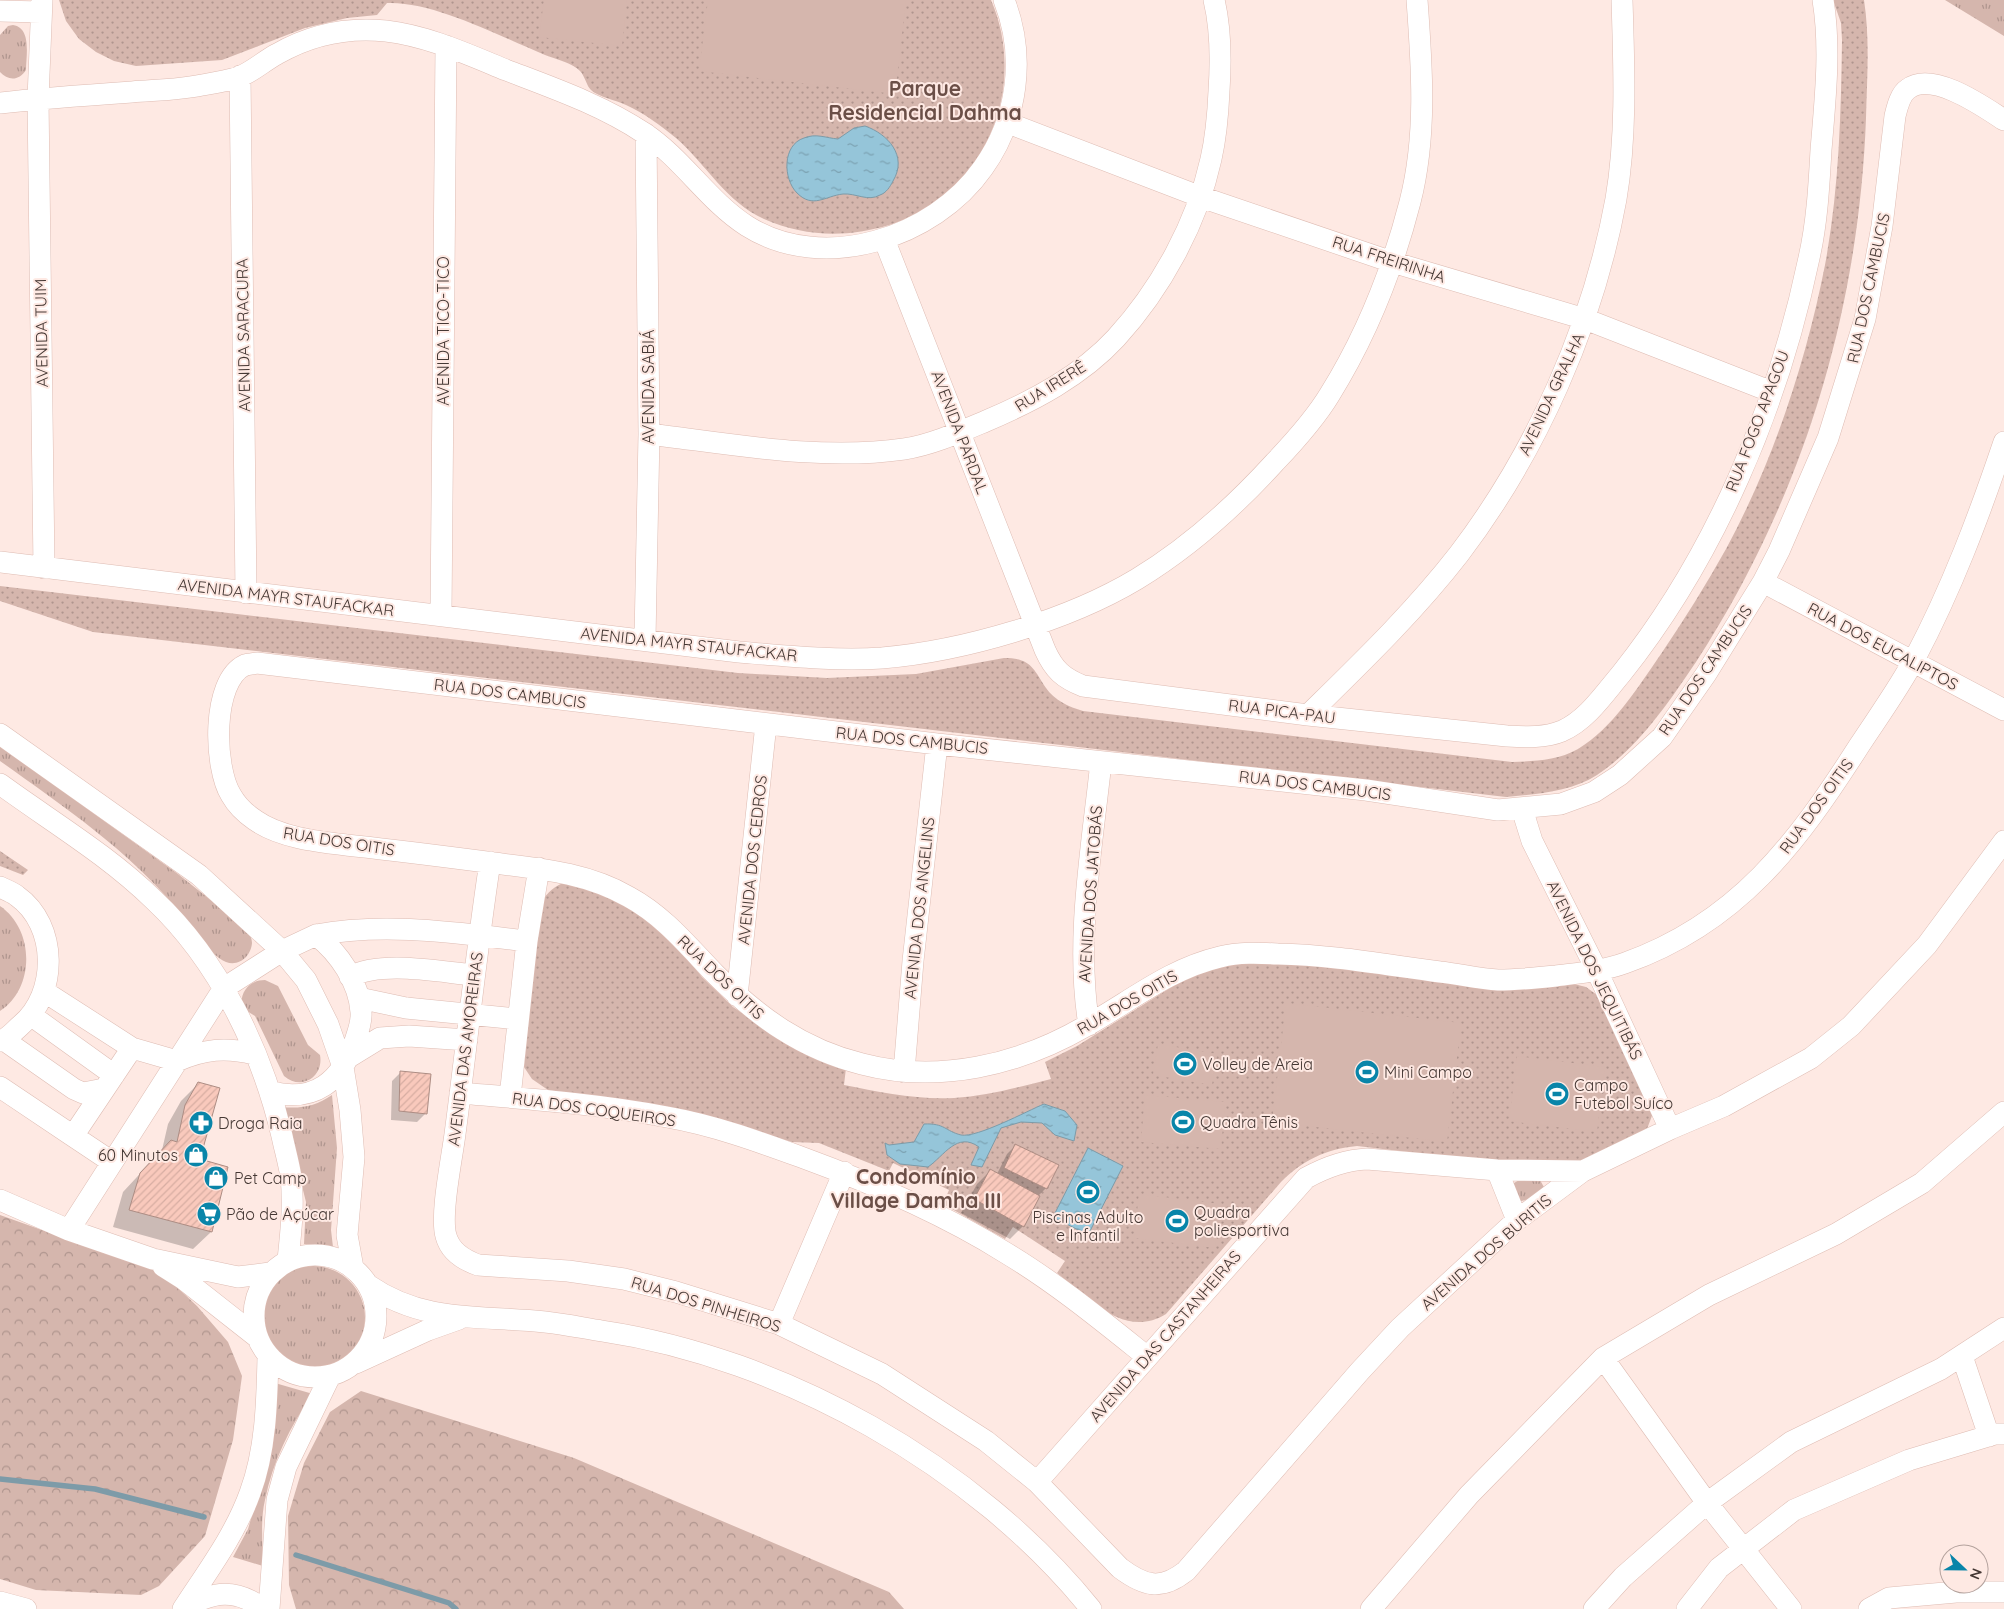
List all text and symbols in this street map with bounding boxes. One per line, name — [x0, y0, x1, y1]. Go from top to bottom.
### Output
district label: Parque Residencial Dahma — [828, 75, 1022, 125]
street label: RUA DOS CAMBUCIS — [1842, 211, 1894, 365]
street label: RUA FREIRINHA — [1330, 231, 1448, 287]
street label: AVENIDA TICO-TICO — [433, 256, 453, 406]
street label: AVENIDA SARACURA — [232, 258, 254, 412]
street label: AVENIDA TUIM — [30, 278, 52, 388]
street label: AVENIDA SABIÁ — [638, 330, 658, 444]
street label: AVENIDA GRALHA — [1514, 330, 1588, 458]
street label: RUA FOGO APAGOU — [1721, 347, 1793, 495]
street label: RUA IRERÊ — [1011, 356, 1089, 416]
street label: AVENIDA PARDAL — [927, 367, 993, 497]
street label: AVENIDA MAYR STAUFACKAR — [177, 574, 395, 620]
street label: RUA DOS EUCALIPTOS — [1804, 598, 1962, 694]
street label: RUA DOS CAMBUCIS — [1654, 601, 1756, 739]
street label: AVENIDA MAYR STAUFACKAR — [580, 623, 798, 665]
street label: RUA DOS CAMBUCIS — [433, 674, 587, 712]
street label: RUA PICA-PAU — [1227, 695, 1337, 727]
street label: RUA DOS CAMBUCIS — [835, 722, 989, 758]
street label: RUA DOS OITIS — [1775, 755, 1857, 857]
street label: RUA DOS CAMBUCIS — [1238, 766, 1392, 804]
street label: AVENIDA DOS CEDROS — [733, 774, 771, 946]
street label: AVENIDA DOS JATOBÁS — [1074, 805, 1106, 983]
street label: AVENIDA DOS ANGELINS — [899, 816, 939, 1000]
street label: RUA DOS OITIS — [282, 822, 396, 860]
street label: AVENIDA DOS JEQUITIBÁS — [1543, 877, 1647, 1063]
street label: RUA DOS OITIS — [674, 931, 768, 1023]
street label: AVENIDA DAS AMOREIRAS — [443, 951, 487, 1147]
street label: RUA DOS OITIS — [1073, 965, 1181, 1039]
sports icon: Volley de Areia — [1172, 1051, 1198, 1077]
place label: Volley de Areia — [1202, 1054, 1313, 1074]
sports icon: Mini Campo — [1354, 1059, 1380, 1085]
place label: Mini Campo — [1384, 1062, 1472, 1082]
place label: Campo Futebol Suíco — [1574, 1075, 1673, 1113]
sports icon: Campo Futebol Suíco — [1544, 1081, 1570, 1107]
street label: RUA DOS COQUEIROS — [511, 1088, 677, 1130]
sports icon: Quadra Tênis — [1170, 1109, 1196, 1135]
pharmacy icon: Droga Raia — [188, 1110, 214, 1136]
place label: Quadra Tênis — [1200, 1112, 1298, 1132]
place label: Droga Raia — [218, 1113, 303, 1133]
shop icon: 60 Minutos — [183, 1142, 209, 1168]
place label: 60 Minutos — [98, 1145, 178, 1165]
district label: Condomínio Village Damha III — [830, 1163, 1002, 1213]
shop icon: Pet Camp — [203, 1165, 229, 1191]
place label: Pet Camp — [234, 1168, 307, 1188]
sports icon: Piscinas Adulto e Infantil — [1075, 1179, 1101, 1205]
street label: AVENIDA DOS BURITIS — [1417, 1190, 1555, 1314]
supermarket icon: Pão de Açúcar — [196, 1201, 222, 1227]
place label: Quadra poliesportiva — [1194, 1202, 1290, 1240]
place label: Pão de Açúcar — [226, 1204, 334, 1224]
place label: Piscinas Adulto e Infantil — [1032, 1207, 1144, 1245]
sports icon: Quadra poliesportiva — [1164, 1208, 1190, 1234]
street label: AVENIDA DAS CASTANHEIRAS — [1085, 1246, 1245, 1426]
street label: RUA DOS PINHEIROS — [629, 1272, 783, 1336]
north arrow — [1939, 1544, 1989, 1594]
text: N — [1966, 1566, 1986, 1582]

